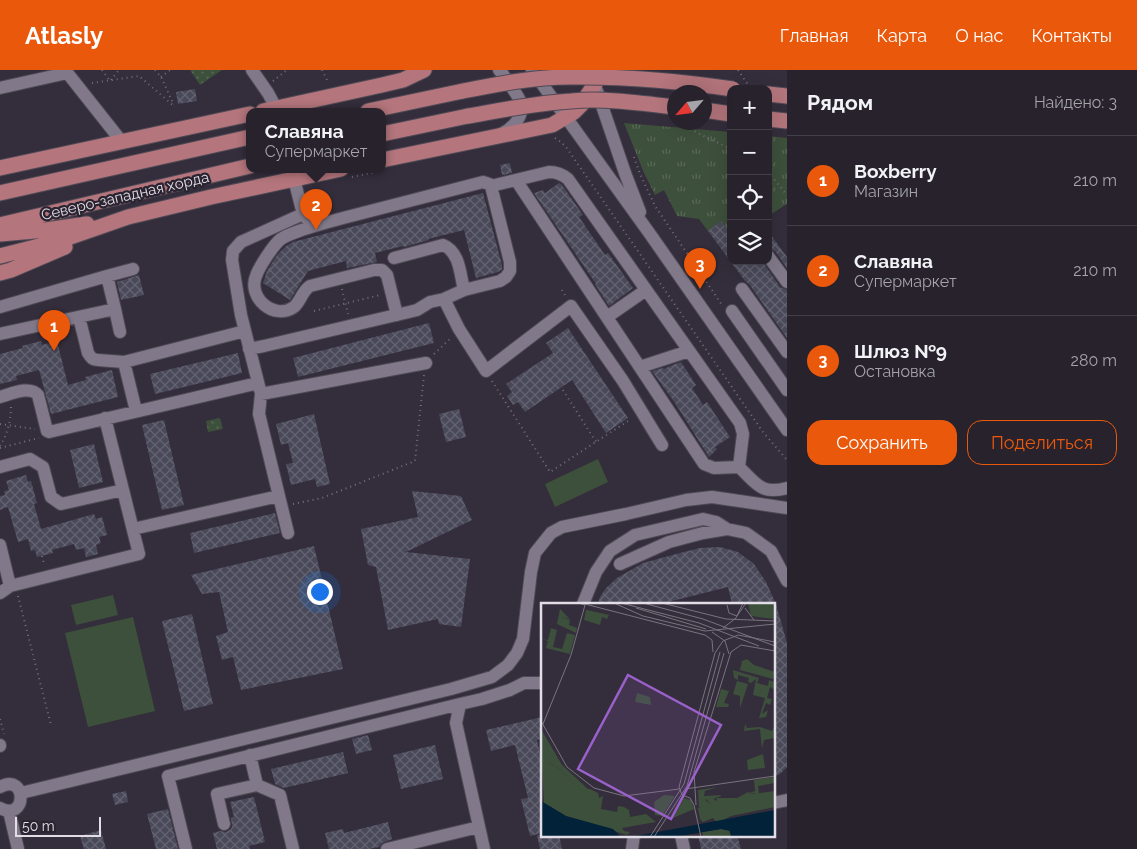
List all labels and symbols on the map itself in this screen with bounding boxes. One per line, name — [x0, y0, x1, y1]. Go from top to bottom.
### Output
north arrow — [667, 85, 712, 130]
street label: Северо-западная хорда — [39, 168, 211, 224]
pin: 2 — [300, 189, 332, 230]
pin: 3 — [684, 248, 716, 289]
pin: 1 — [38, 310, 70, 351]
your location — [307, 579, 333, 605]
inset map — [541, 603, 774, 836]
scale bar — [15, 814, 101, 837]

